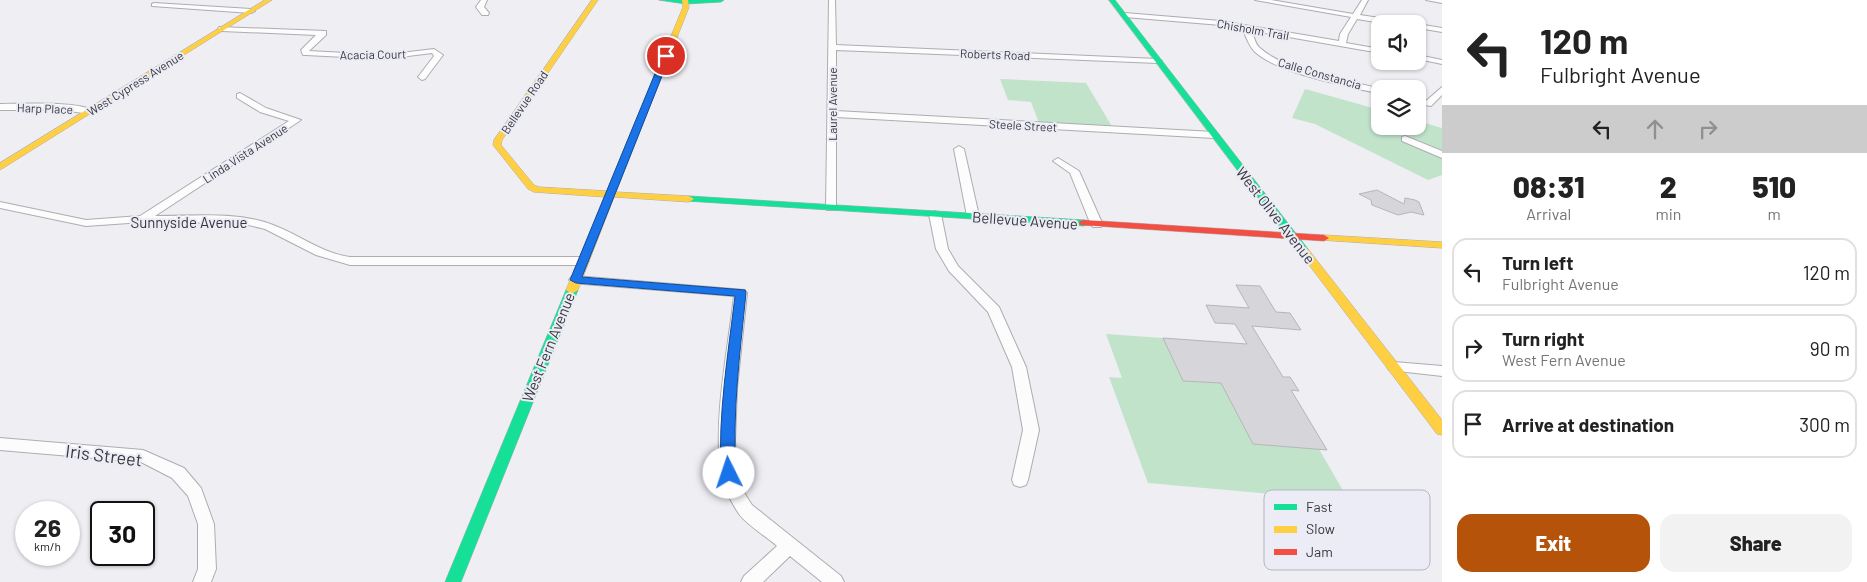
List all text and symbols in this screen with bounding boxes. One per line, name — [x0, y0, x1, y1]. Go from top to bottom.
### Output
map controls — [1371, 15, 1426, 135]
button: sound — [1371, 15, 1426, 70]
street label: Chisholm Trail — [1216, 16, 1290, 42]
text: 120 m — [1540, 19, 1628, 61]
icon: left — [1457, 20, 1522, 85]
pin — [645, 35, 687, 77]
icon: arrive — [652, 42, 680, 70]
street label: Acacia Court — [340, 46, 406, 62]
street label: Roberts Road — [960, 46, 1030, 62]
street label: West Cypress Avenue — [84, 48, 186, 118]
street label: Calle Constancia — [1277, 54, 1363, 92]
text: Fulbright Avenue — [1540, 61, 1701, 87]
street label: Laurel Avenue — [825, 67, 839, 141]
street label: Bellevue Road — [498, 68, 550, 136]
button: layers — [1371, 80, 1426, 135]
street label: Harp Place — [17, 100, 73, 116]
icon: left — [1588, 115, 1616, 143]
icon: ahead — [1641, 115, 1669, 143]
icon: right — [1694, 115, 1722, 143]
street label: Steele Street — [989, 116, 1057, 134]
street label: Linda Vista Avenue — [200, 120, 290, 186]
street label: West Olive Avenue — [1233, 163, 1319, 267]
text: 08:31 — [1513, 168, 1585, 204]
text: 2 — [1660, 168, 1677, 204]
text: 510 — [1752, 168, 1796, 204]
text: Arrival — [1526, 204, 1571, 223]
text: min — [1655, 204, 1681, 223]
text: m — [1768, 204, 1781, 223]
street label: Bellevue Avenue — [972, 207, 1078, 233]
street label: Sunnyside Avenue — [130, 213, 248, 231]
text: Turn left — [1502, 251, 1573, 274]
icon: left — [1459, 258, 1487, 286]
text: 120 m — [1803, 261, 1850, 284]
text: Fulbright Avenue — [1502, 274, 1619, 293]
street label: West Fern Avenue — [518, 290, 578, 404]
text: Turn right — [1502, 327, 1584, 350]
icon: right — [1459, 334, 1487, 362]
text: 90 m — [1810, 337, 1850, 360]
text: West Fern Avenue — [1502, 350, 1626, 369]
icon: arrive — [1459, 410, 1487, 438]
text: Arrive at destination — [1502, 413, 1674, 436]
text: 300 m — [1799, 413, 1850, 436]
street label: Iris Street — [64, 439, 144, 471]
position arrow — [702, 446, 754, 498]
legend — [1264, 490, 1430, 570]
text: Fast — [1306, 498, 1332, 515]
speed limit sign: 30 — [90, 501, 155, 566]
text: 26 — [34, 512, 61, 542]
button: Exit — [1457, 514, 1650, 572]
button: Share — [1660, 514, 1852, 572]
text: Slow — [1306, 520, 1335, 537]
text: km/h — [34, 539, 61, 553]
text: Jam — [1306, 543, 1333, 560]

